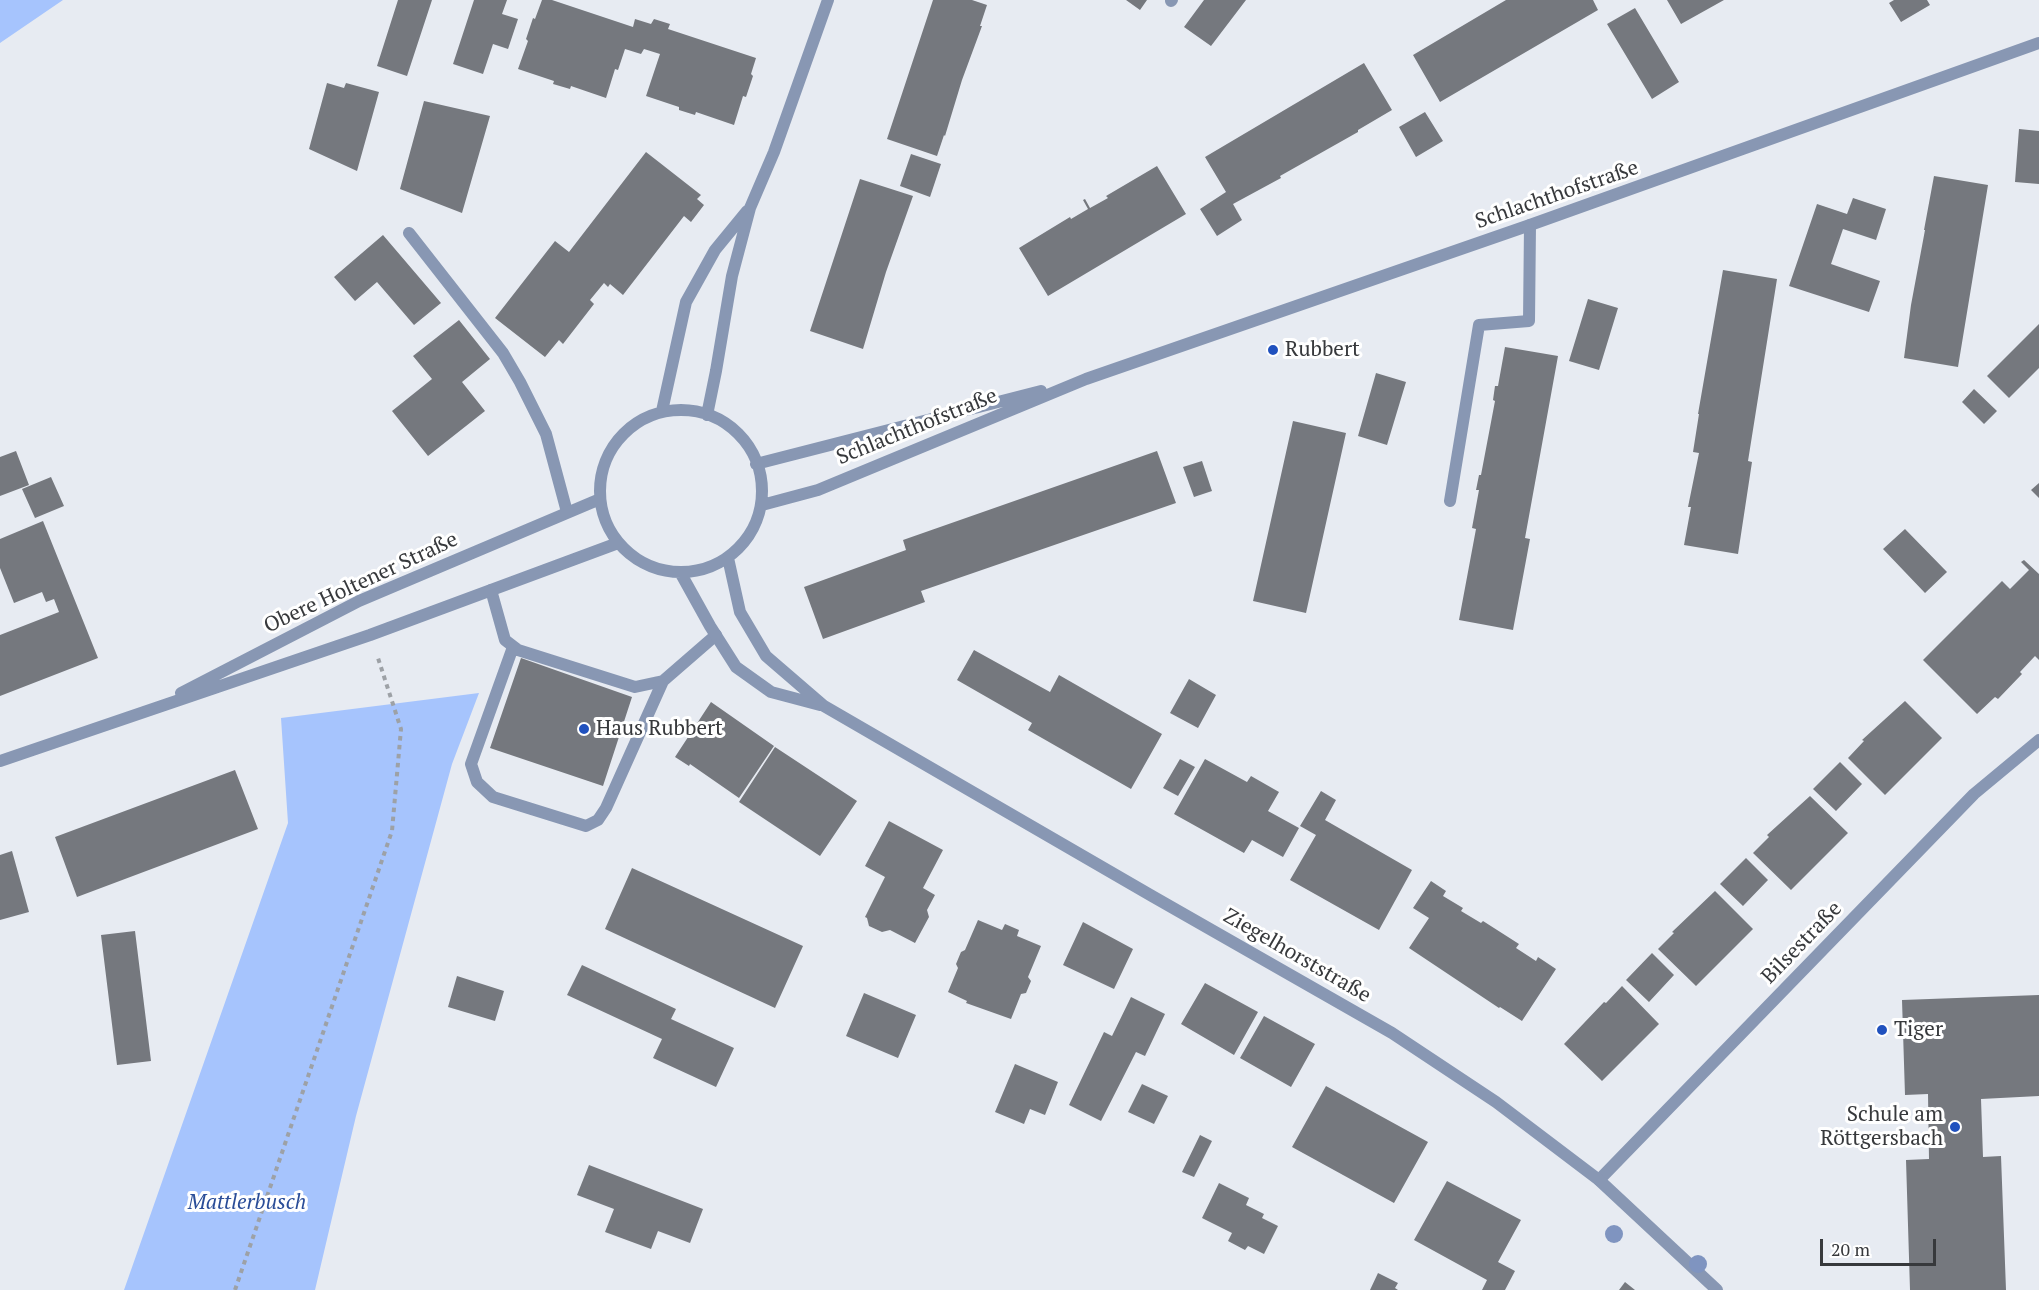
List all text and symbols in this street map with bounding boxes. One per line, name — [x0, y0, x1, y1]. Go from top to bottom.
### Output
street label: Schlachthofstraße — [1472, 155, 1642, 235]
place label: Rubbert — [1285, 337, 1360, 363]
marker: Rubbert — [1266, 343, 1280, 357]
street label: Schlachthofstraße — [833, 383, 1001, 471]
street label: Obere Holtener Straße — [260, 527, 462, 639]
place label: Haus Rubbert — [596, 716, 723, 742]
marker: Haus Rubbert — [577, 722, 591, 736]
street label: Bilsestraße — [1757, 897, 1847, 989]
street label: Ziegelhorststraße — [1219, 904, 1375, 1008]
place label: Tiger — [1894, 1017, 1943, 1043]
marker: Tiger — [1875, 1023, 1889, 1037]
place label: Schule am Röttgersbach — [1820, 1102, 1943, 1152]
marker: Schule am Röttgersbach — [1948, 1120, 1962, 1134]
park label: Mattlerbusch — [188, 1190, 306, 1216]
scale bar — [1823, 1227, 1938, 1265]
text: 20 m — [1831, 1237, 1870, 1261]

